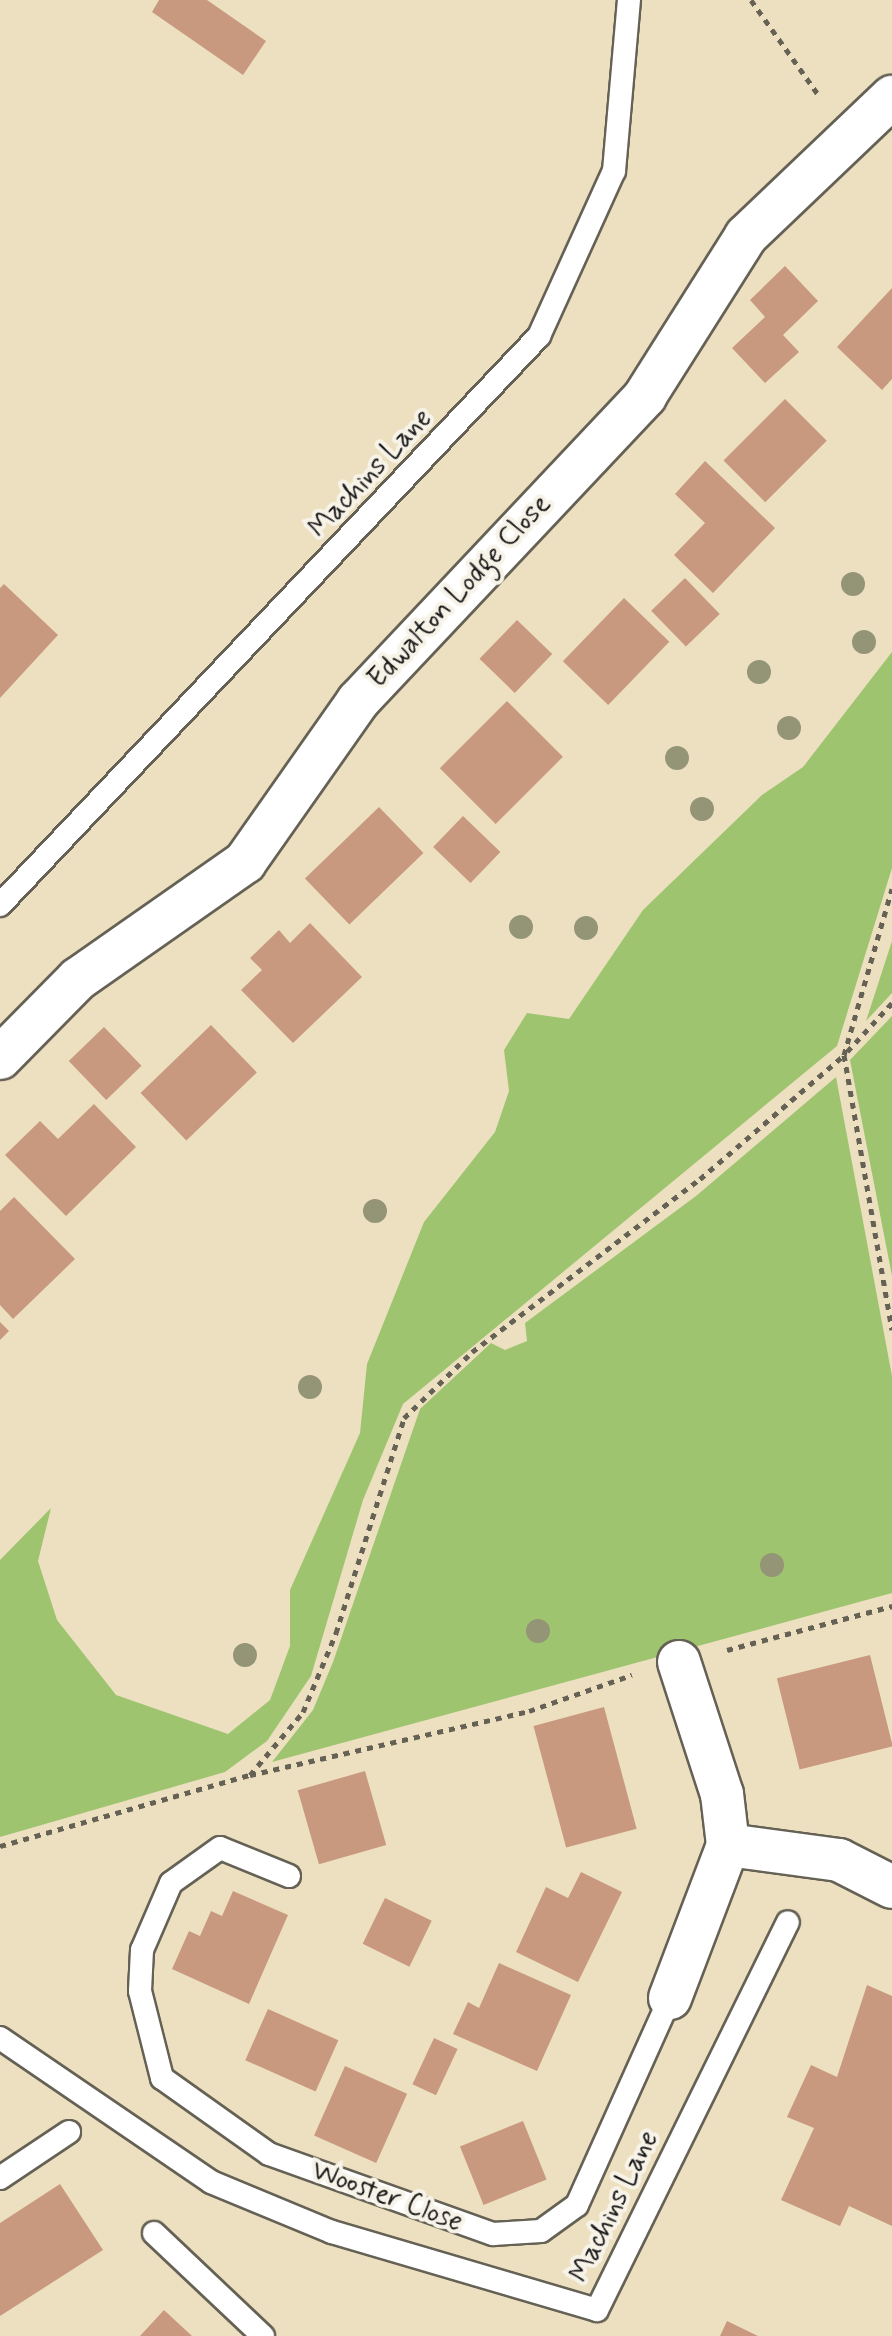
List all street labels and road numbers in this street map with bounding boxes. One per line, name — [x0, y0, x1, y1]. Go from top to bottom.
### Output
street label: Machins Lane — [302, 401, 440, 547]
street label: Edwalton Lodge Close — [360, 487, 560, 697]
street label: Machins Lane — [563, 2125, 667, 2289]
street label: Wooster Close — [305, 2153, 469, 2241]

